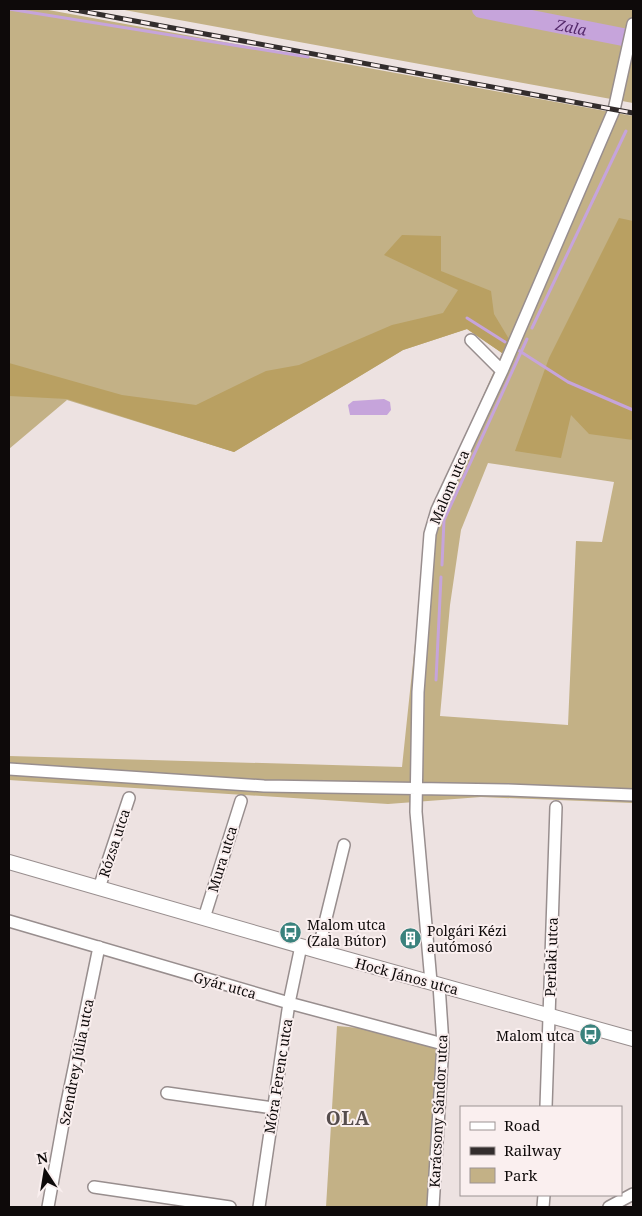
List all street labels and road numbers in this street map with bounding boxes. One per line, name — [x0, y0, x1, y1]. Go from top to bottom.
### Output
street label: Malom utca — [425, 447, 473, 527]
street label: Rózsa utca — [94, 806, 134, 880]
street label: Mura utca — [203, 823, 241, 895]
street label: Perlaki utca — [540, 917, 562, 997]
street label: Hock János utca — [353, 953, 461, 999]
street label: Gyár utca — [191, 967, 259, 1003]
street label: Szendrey Júlia utca — [54, 997, 98, 1127]
street label: Móra Ferenc utca — [260, 1017, 297, 1135]
street label: Karácsony Sándor utca — [424, 1034, 452, 1188]

